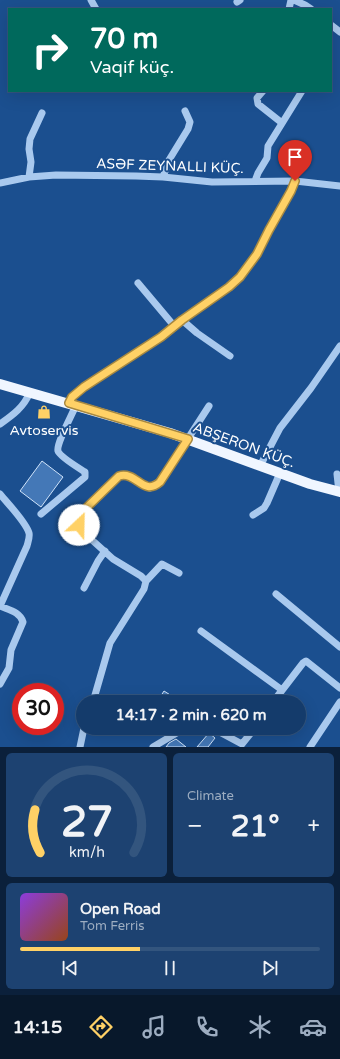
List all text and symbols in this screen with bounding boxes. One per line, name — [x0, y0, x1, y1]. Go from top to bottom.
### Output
text: 70 m — [90, 22, 158, 56]
icon: right — [24, 24, 76, 76]
text: Vaqif küç. — [90, 56, 174, 78]
pin — [278, 140, 312, 181]
icon: arrive — [284, 146, 306, 168]
street label: ASƏF ZEYNALLI KÜÇ. — [96, 155, 244, 177]
shop icon: Avtoservis — [36, 404, 52, 420]
street label: ABŞERON KÜÇ. — [191, 419, 297, 471]
place label: Avtoservis — [9, 422, 79, 439]
position arrow — [58, 504, 100, 546]
speed limit sign: 30 — [12, 683, 64, 735]
text: 14:17 · 2 min · 620 m — [116, 706, 266, 724]
text: Climate — [187, 788, 234, 804]
text: 27 — [60, 798, 113, 848]
text: 21° — [231, 808, 280, 845]
text: − — [187, 813, 203, 839]
text: + — [308, 813, 320, 839]
text: km/h — [69, 844, 104, 861]
text: Open Road — [80, 900, 161, 918]
text: Tom Ferris — [80, 918, 144, 934]
icon: previous — [59, 957, 81, 979]
icon: pause — [159, 957, 181, 979]
icon: next — [259, 957, 281, 979]
icon: directions — [87, 1013, 115, 1041]
icon: music — [140, 1013, 168, 1041]
icon: phone — [193, 1013, 221, 1041]
icon: climate — [246, 1013, 274, 1041]
icon: car — [299, 1013, 327, 1041]
text: 14:15 — [13, 1016, 62, 1038]

